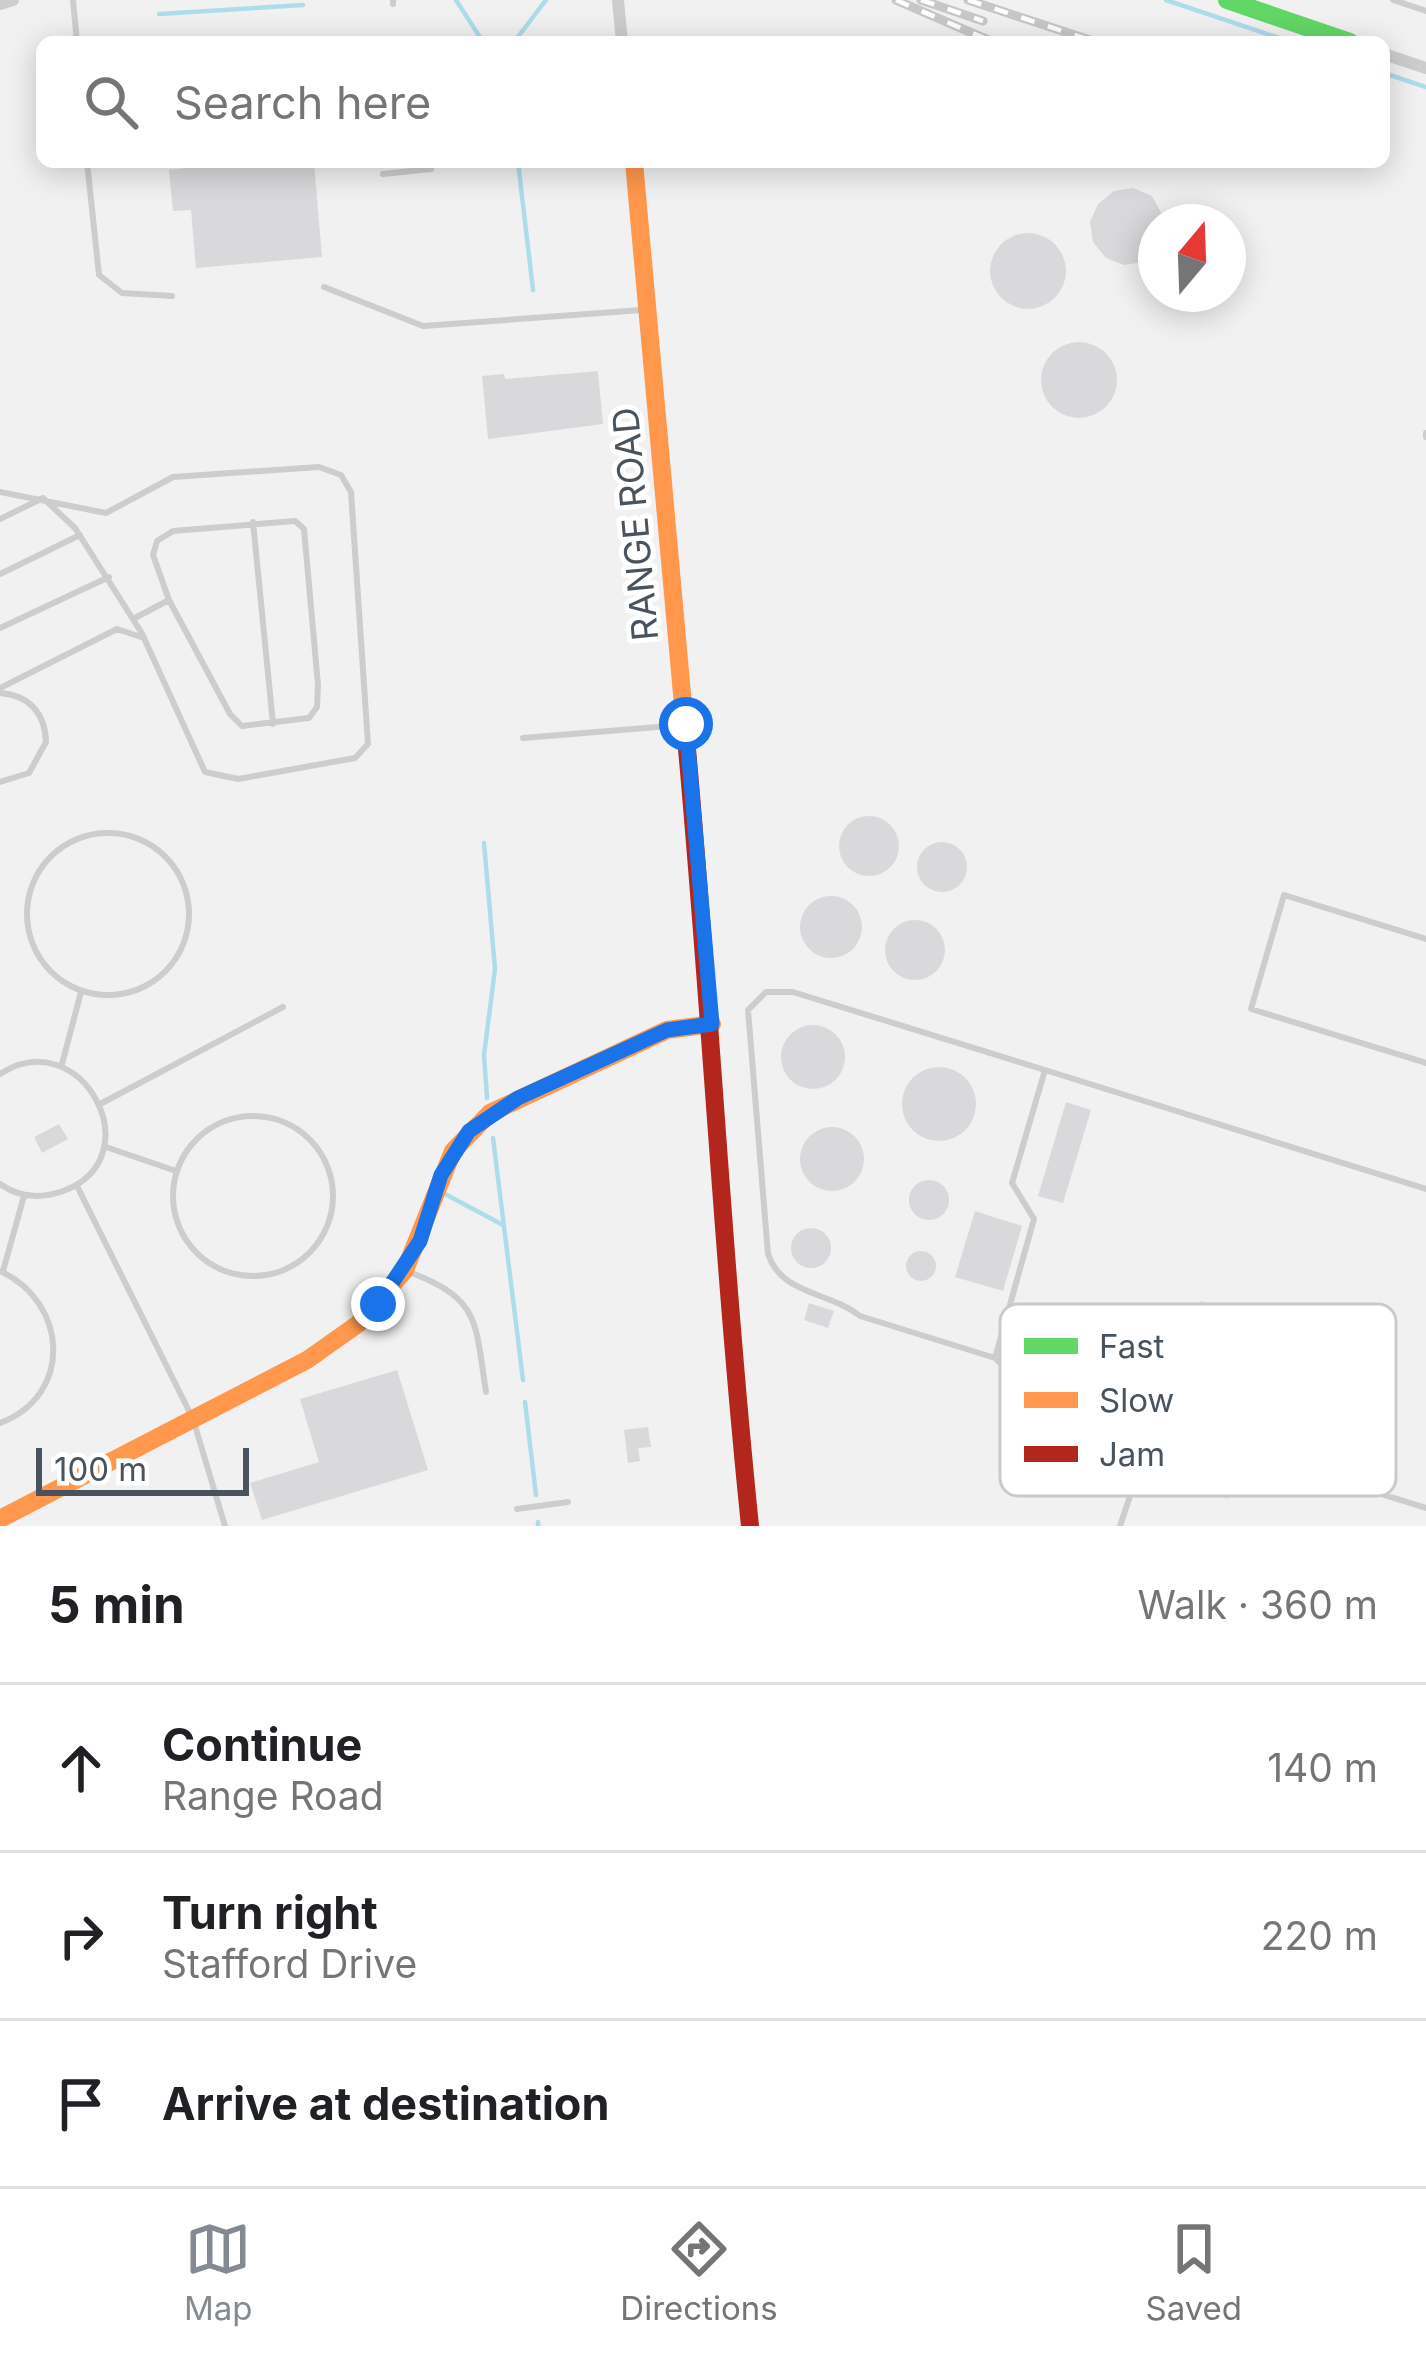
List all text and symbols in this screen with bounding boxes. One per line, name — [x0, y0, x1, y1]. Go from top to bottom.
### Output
search box — [36, 36, 1390, 168]
icon: search — [78, 69, 144, 135]
text: Search here — [174, 75, 431, 130]
north arrow — [1138, 204, 1246, 312]
street label: RANGE ROAD — [603, 406, 667, 642]
route start — [659, 697, 713, 751]
route end — [351, 1277, 405, 1331]
legend — [1000, 1304, 1396, 1496]
text: Fast — [1099, 1326, 1165, 1366]
text: Slow — [1099, 1380, 1174, 1420]
text: Jam — [1099, 1434, 1165, 1474]
scale bar — [36, 1442, 249, 1495]
text: 100 m — [54, 1449, 147, 1489]
text: 5 min — [48, 1574, 185, 1635]
text: Walk · 360 m — [1138, 1581, 1378, 1628]
text: Continue — [162, 1717, 362, 1772]
icon: ahead — [48, 1735, 114, 1801]
text: 140 m — [1267, 1744, 1378, 1791]
text: Range Road — [162, 1772, 384, 1819]
text: Turn right — [162, 1885, 378, 1940]
icon: right — [48, 1903, 114, 1969]
text: 220 m — [1261, 1912, 1378, 1959]
text: Stafford Drive — [162, 1940, 417, 1987]
icon: arrive — [48, 2071, 114, 2137]
text: Arrive at destination — [162, 2076, 609, 2131]
tab: Map — [184, 2216, 252, 2328]
tab: Directions — [620, 2216, 778, 2328]
tab: Saved — [1145, 2216, 1242, 2328]

